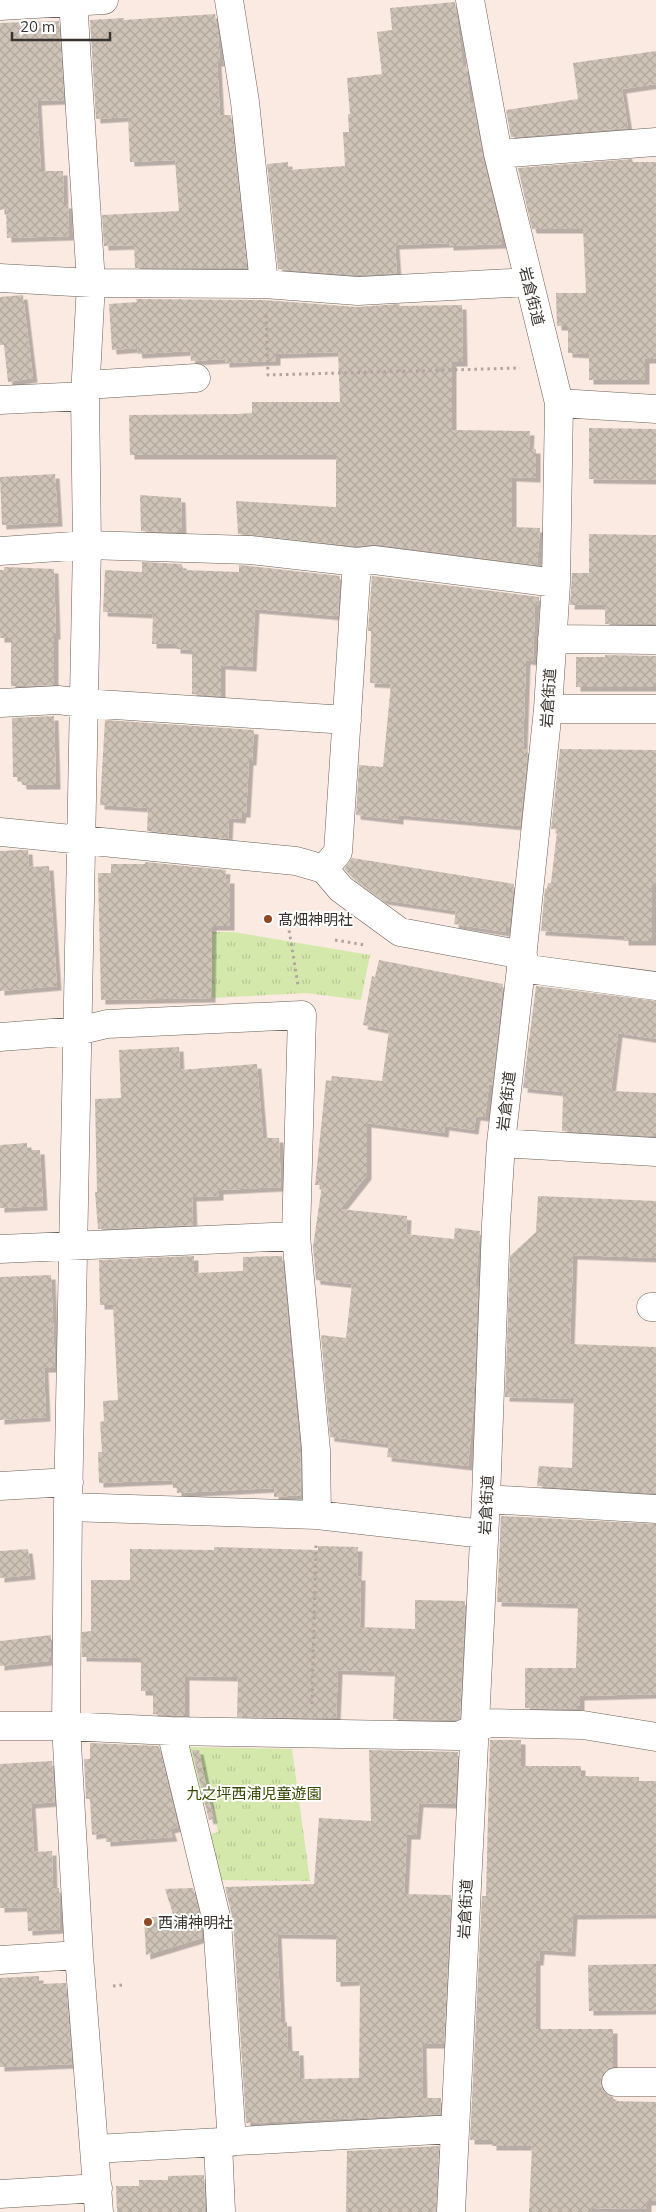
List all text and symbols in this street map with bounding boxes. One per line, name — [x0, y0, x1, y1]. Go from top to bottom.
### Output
scale bar — [12, 10, 110, 42]
text: 20 m — [20, 17, 55, 36]
street label: 岩倉街道 — [516, 265, 548, 327]
street label: 岩倉街道 — [536, 667, 560, 729]
place label: 髙畑神明社 — [278, 910, 353, 929]
marker: 髙畑神明社 — [262, 913, 274, 925]
street label: 岩倉街道 — [493, 1070, 519, 1132]
street label: 岩倉街道 — [475, 1475, 497, 1535]
park label: 九之坪西浦児童遊園 — [186, 1784, 322, 1803]
street label: 岩倉街道 — [454, 1879, 476, 1939]
place label: 西浦神明社 — [158, 1913, 233, 1932]
marker: 西浦神明社 — [142, 1916, 154, 1928]

